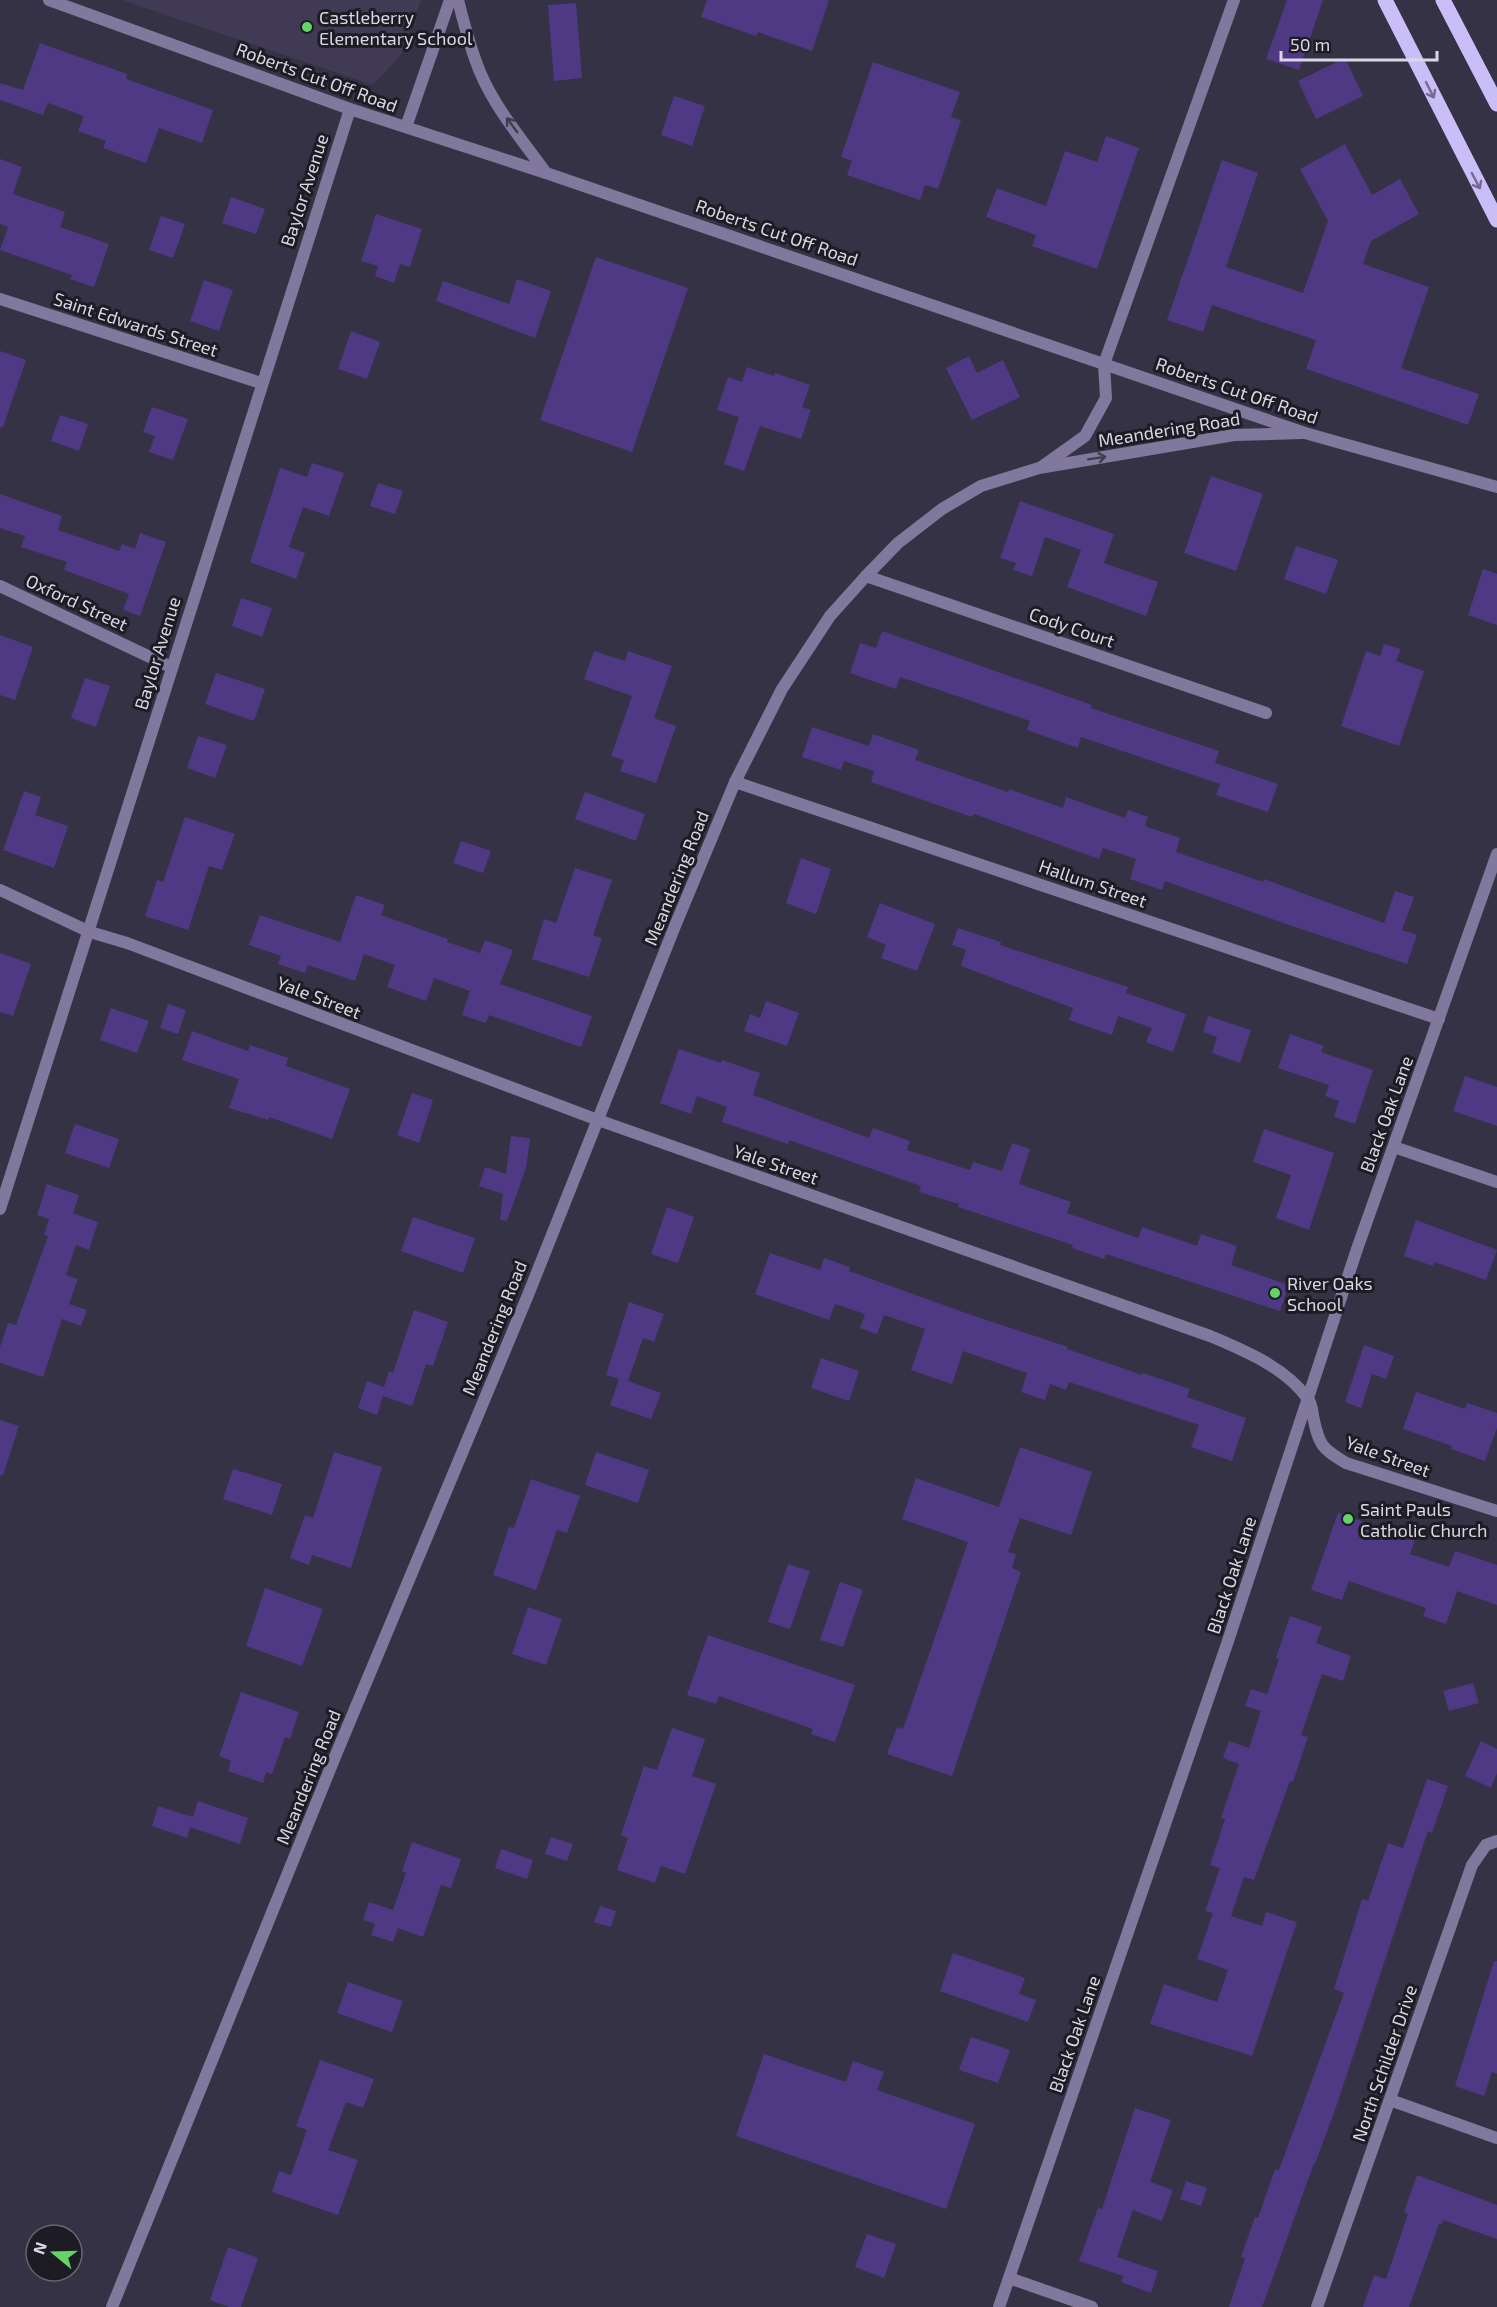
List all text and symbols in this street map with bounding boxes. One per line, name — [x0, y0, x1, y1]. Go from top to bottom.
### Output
place label: Castleberry Elementary School — [319, 6, 473, 49]
marker: Castleberry Elementary School — [300, 20, 314, 34]
scale bar — [1281, 24, 1437, 62]
text: 50 m — [1290, 33, 1330, 55]
street label: Roberts Cut Off Road — [233, 38, 401, 116]
one-way arrow — [1425, 80, 1436, 98]
one-way arrow — [506, 118, 518, 134]
street label: Baylor Avenue — [275, 131, 333, 249]
one-way arrow — [1471, 171, 1483, 189]
street label: Roberts Cut Off Road — [693, 194, 861, 270]
street label: Saint Edwards Street — [51, 287, 221, 361]
street label: Roberts Cut Off Road — [1153, 352, 1321, 428]
street label: Meandering Road — [1096, 407, 1242, 451]
one-way arrow — [1087, 453, 1107, 464]
street label: Oxford Street — [23, 569, 132, 635]
street label: Baylor Avenue — [129, 594, 185, 712]
street label: Cody Court — [1026, 602, 1118, 652]
street label: Meandering Road — [639, 807, 713, 949]
street label: Hallum Street — [1036, 854, 1150, 912]
street label: Yale Street — [274, 971, 364, 1023]
street label: Black Oak Lane — [1355, 1053, 1417, 1175]
street label: Yale Street — [731, 1139, 821, 1189]
street label: Meandering Road — [457, 1257, 531, 1399]
place label: River Oaks School — [1287, 1272, 1373, 1315]
marker: River Oaks School — [1268, 1286, 1282, 1300]
street label: Yale Street — [1343, 1431, 1433, 1481]
place label: Saint Pauls Catholic Church — [1360, 1498, 1488, 1541]
marker: Saint Pauls Catholic Church — [1341, 1512, 1355, 1526]
street label: Black Oak Lane — [1202, 1513, 1260, 1637]
street label: Meandering Road — [271, 1706, 345, 1848]
street label: Black Oak Lane — [1044, 1973, 1104, 2095]
street label: North Schilder Drive — [1347, 1982, 1421, 2144]
north arrow — [24, 2223, 84, 2283]
text: N — [28, 2239, 50, 2257]

